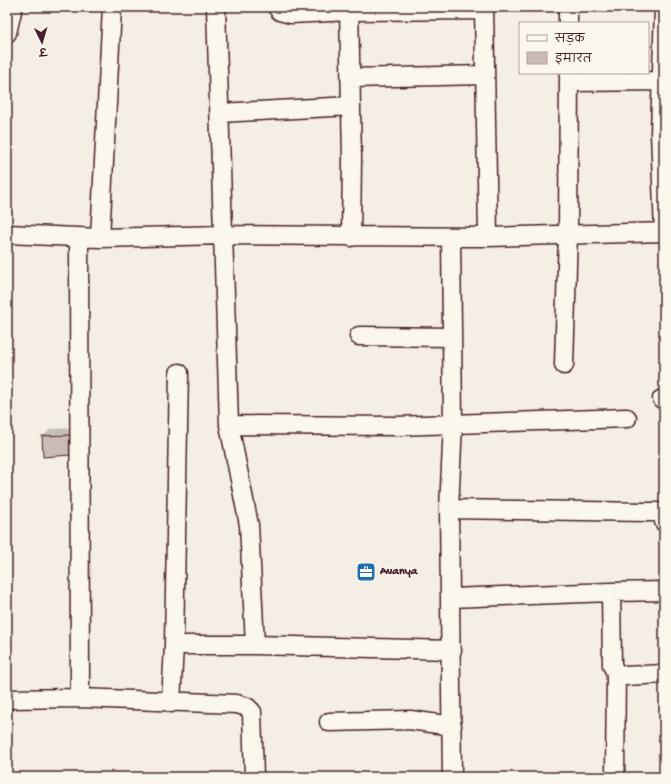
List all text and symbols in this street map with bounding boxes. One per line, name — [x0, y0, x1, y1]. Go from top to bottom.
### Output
north arrow — [22, 22, 62, 62]
legend — [519, 22, 649, 74]
text: सड़क — [554, 33, 586, 47]
text: उ — [37, 44, 48, 57]
text: इमारत — [555, 52, 593, 67]
office icon: Avanya — [355, 561, 377, 583]
place label: Avanya — [379, 565, 419, 579]

